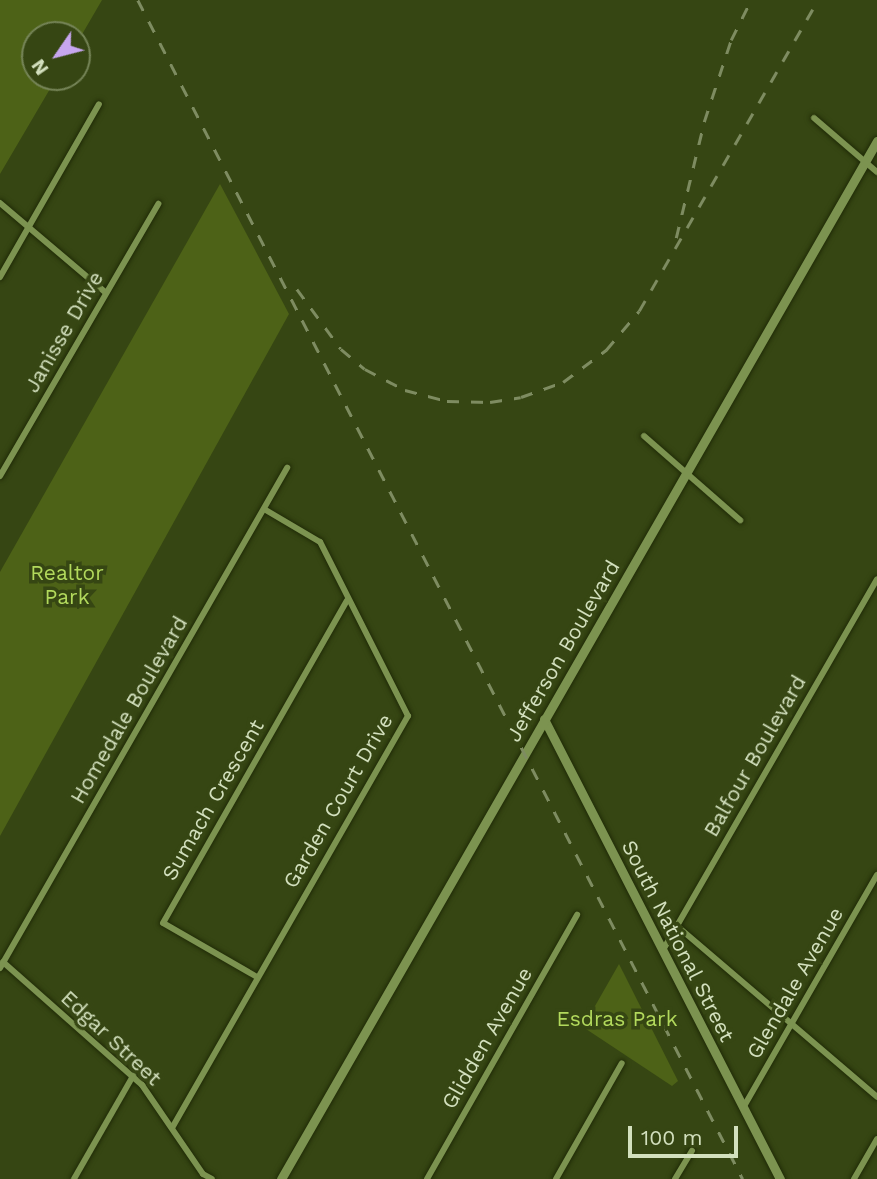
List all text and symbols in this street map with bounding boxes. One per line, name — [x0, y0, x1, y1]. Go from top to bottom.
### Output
north arrow — [21, 21, 91, 91]
text: N — [27, 55, 53, 80]
street label: Janisse Drive — [19, 267, 109, 397]
street label: Jefferson Boulevard — [501, 556, 625, 746]
park label: Realtor Park — [30, 560, 104, 610]
street label: Homedale Boulevard — [65, 612, 193, 808]
street label: Balfour Boulevard — [698, 671, 812, 841]
street label: Garden Court Drive — [278, 709, 398, 893]
street label: Sumach Crescent — [157, 715, 269, 885]
street label: South National Street — [616, 836, 740, 1046]
street label: Glendale Avenue — [741, 902, 849, 1064]
street label: Glidden Avenue — [436, 962, 538, 1114]
street label: Edgar Street — [56, 985, 166, 1091]
park label: Esdras Park — [556, 1006, 678, 1032]
scale bar — [632, 1112, 742, 1156]
text: 100 m — [641, 1125, 703, 1150]

